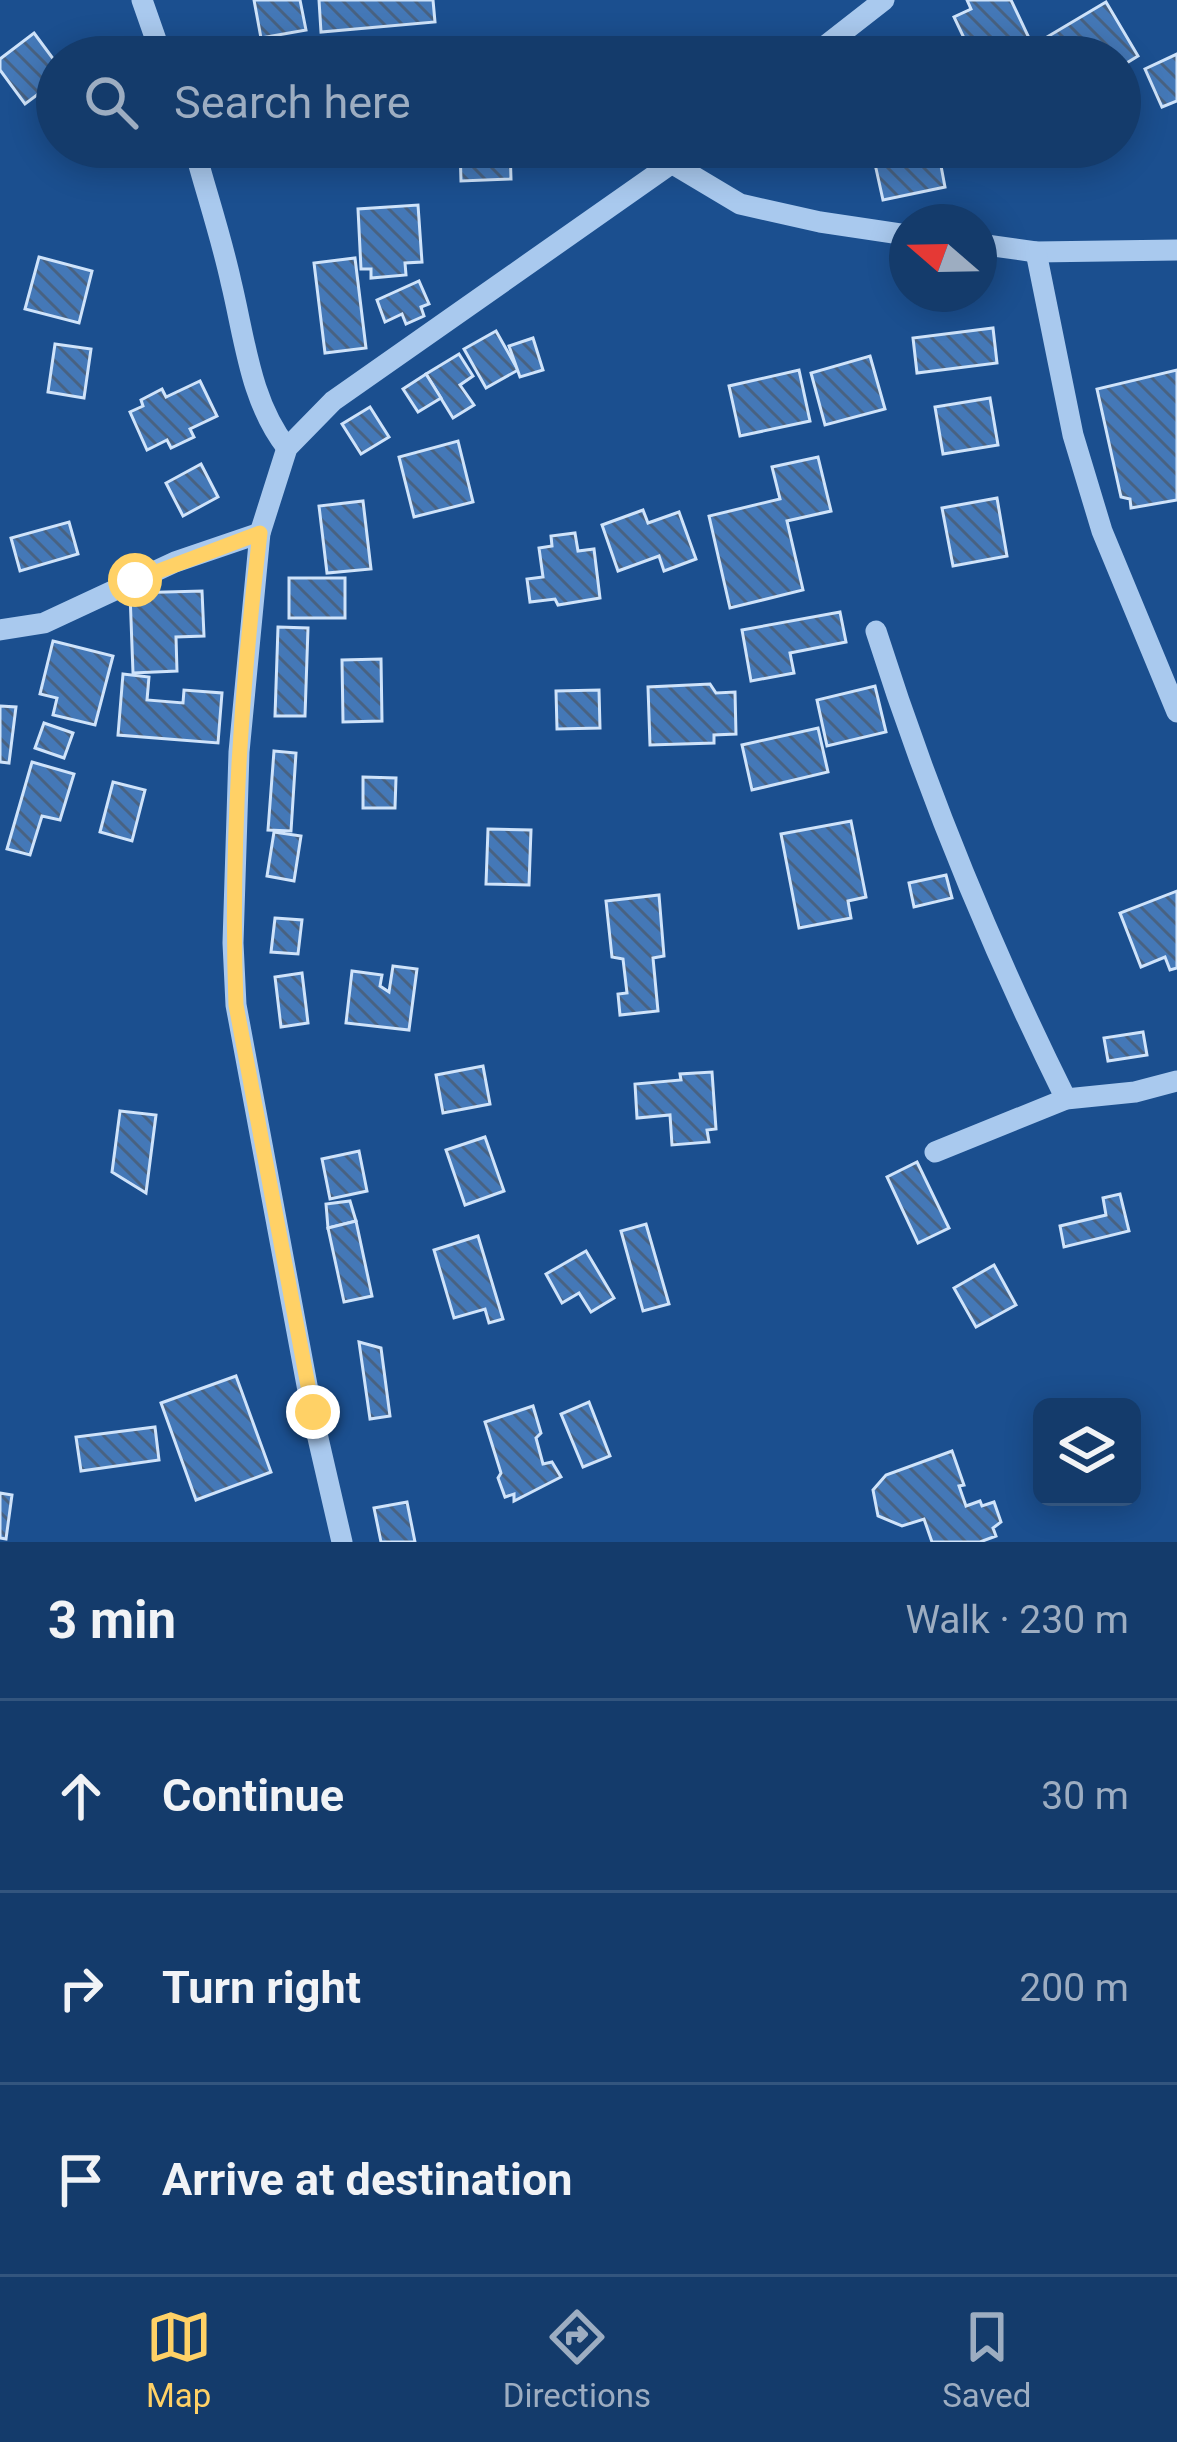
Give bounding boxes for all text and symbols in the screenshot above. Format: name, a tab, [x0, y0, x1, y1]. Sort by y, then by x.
search box	[36, 36, 1141, 168]
icon: search	[78, 69, 144, 135]
text: Search here	[174, 76, 411, 129]
north arrow	[889, 204, 997, 312]
route start	[108, 553, 162, 607]
route end	[286, 1385, 340, 1439]
map controls	[1033, 1398, 1141, 1506]
button: layers	[1033, 1398, 1141, 1506]
text: 3 min	[48, 1591, 176, 1650]
text: Walk · 230 m	[905, 1597, 1129, 1643]
icon: ahead	[48, 1763, 114, 1829]
text: Continue	[162, 1769, 344, 1822]
text: 30 m	[1041, 1773, 1129, 1819]
icon: right	[48, 1955, 114, 2021]
text: Turn right	[162, 1961, 361, 2014]
text: 200 m	[1019, 1965, 1129, 2011]
icon: arrive	[48, 2147, 114, 2213]
text: Arrive at destination	[162, 2153, 573, 2206]
tab: Map	[146, 2304, 212, 2415]
tab: Directions	[503, 2304, 651, 2415]
tab: Saved	[942, 2304, 1031, 2415]

